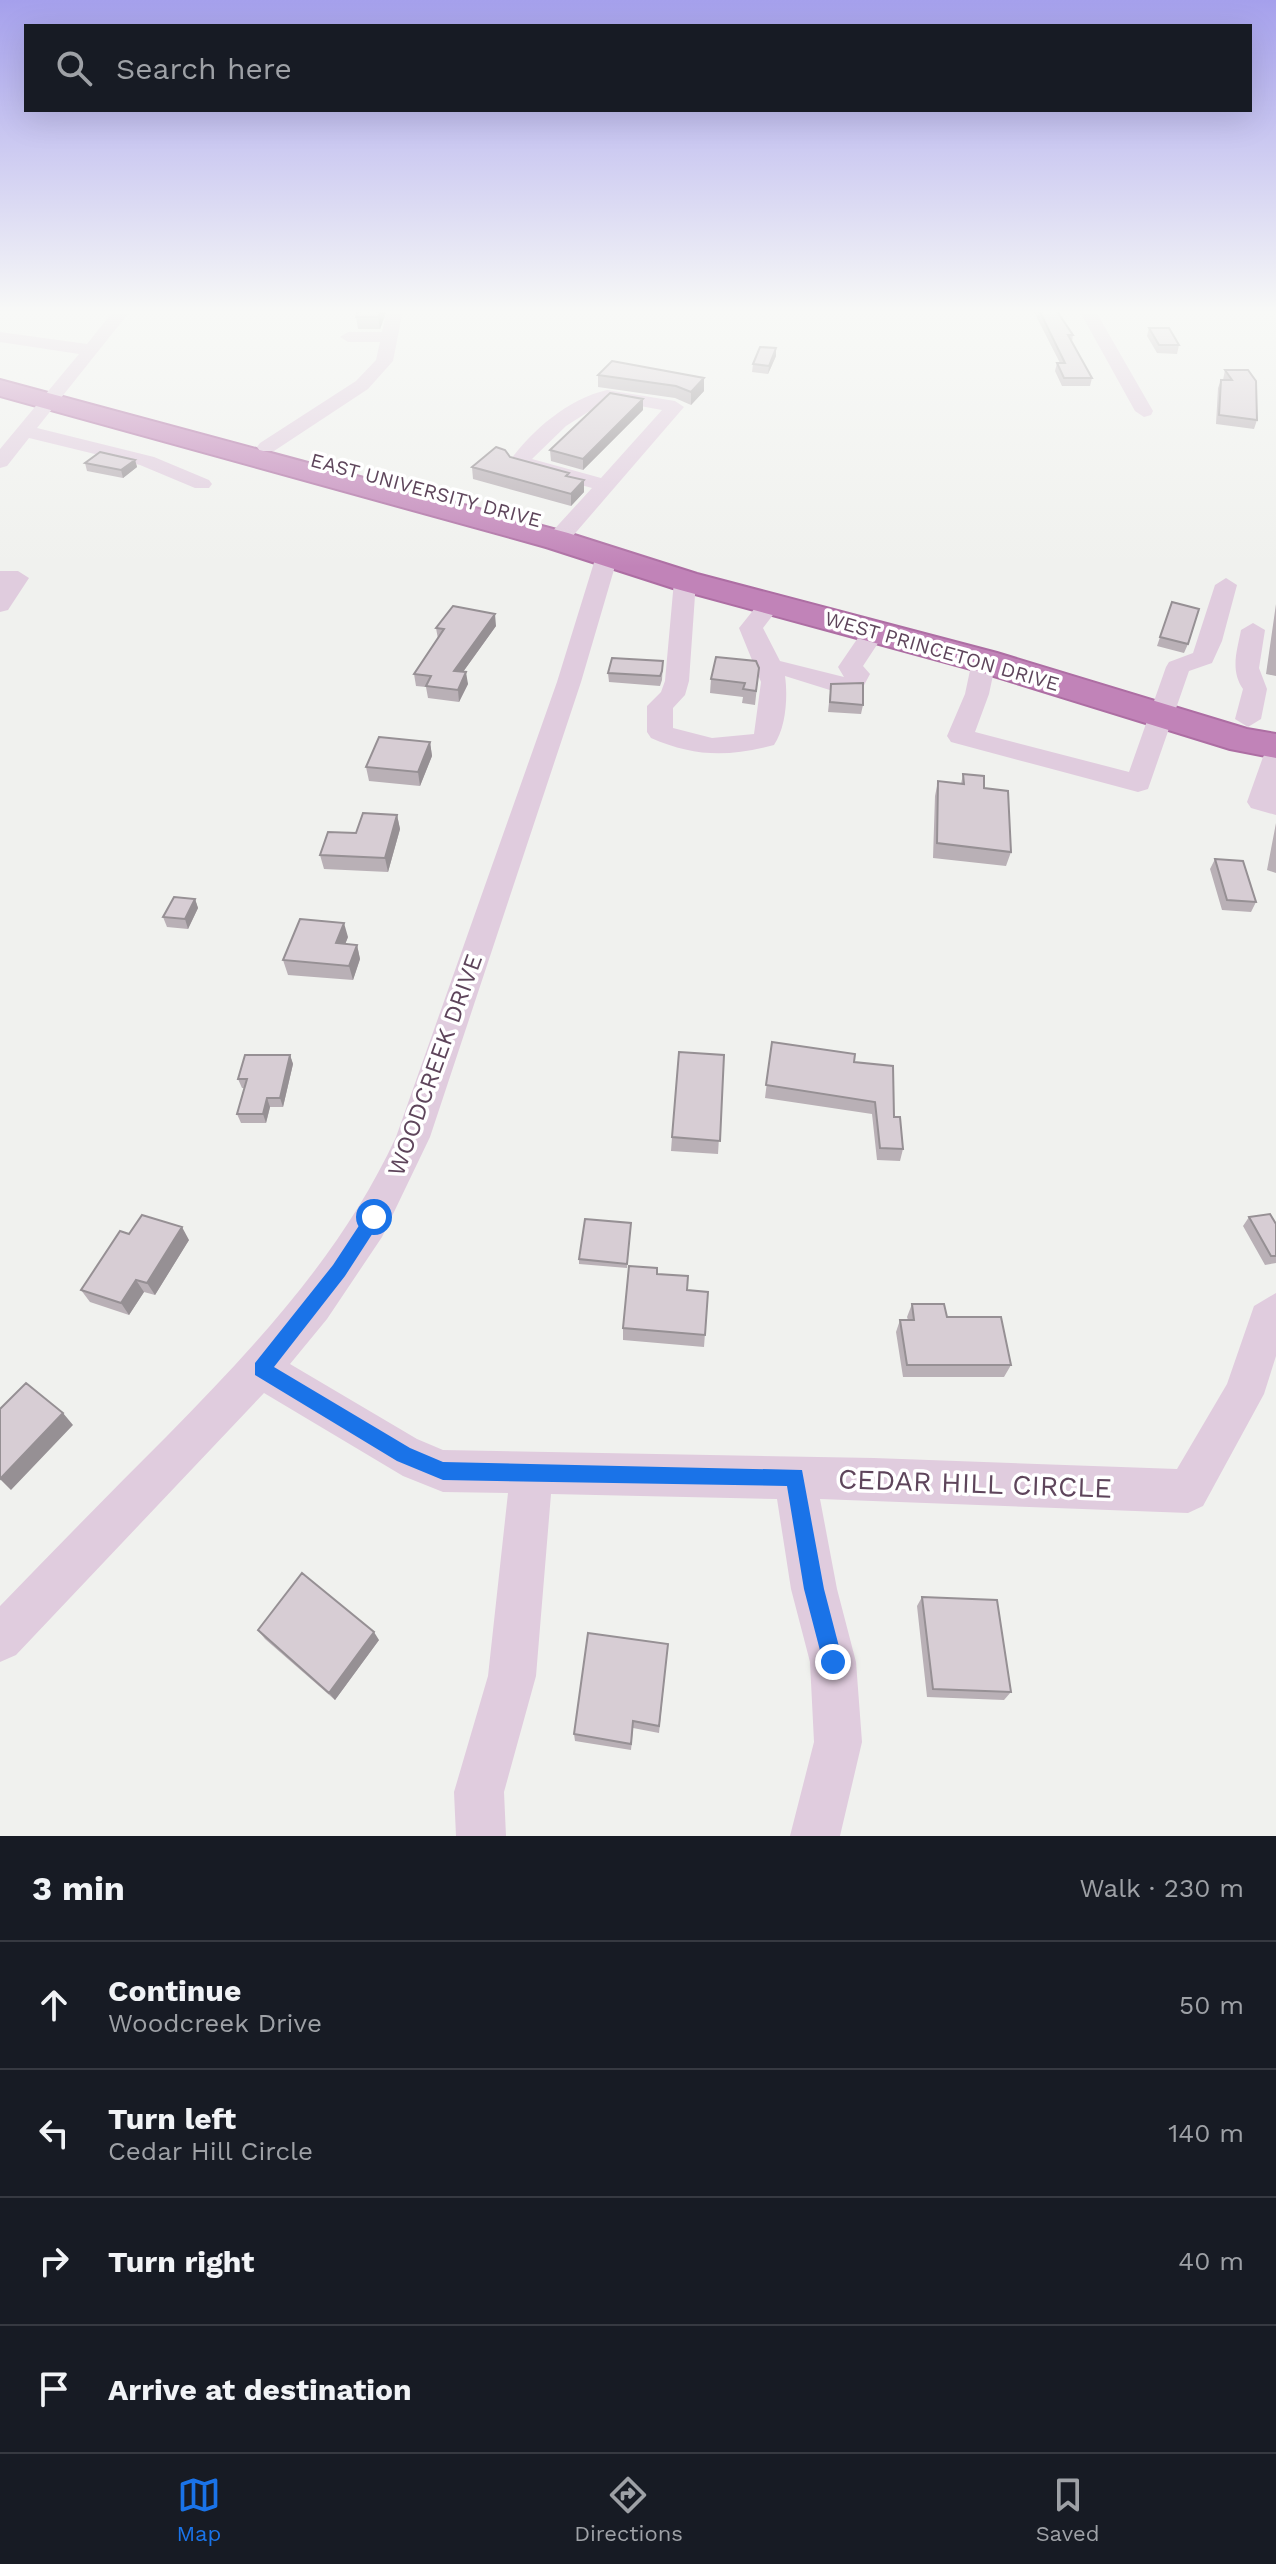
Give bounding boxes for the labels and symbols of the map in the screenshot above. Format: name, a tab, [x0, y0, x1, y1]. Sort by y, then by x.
street label: EAST UNIVERSITY DRIVE	[308, 448, 544, 532]
street label: WEST PRINCETON DRIVE	[822, 606, 1062, 696]
street label: WOODCREEK DRIVE	[382, 950, 488, 1180]
route start	[356, 1199, 392, 1235]
street label: CEDAR HILL CIRCLE	[837, 1462, 1113, 1505]
route end	[815, 1644, 851, 1680]

